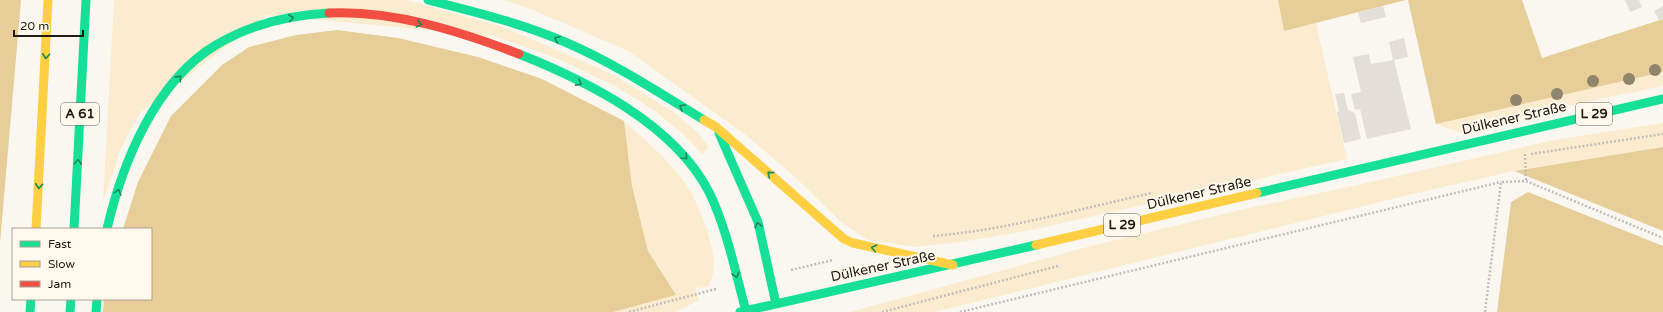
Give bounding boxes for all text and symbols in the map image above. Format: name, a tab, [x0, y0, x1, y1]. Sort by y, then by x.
scale bar	[14, 12, 83, 38]
one-way arrow	[288, 14, 294, 23]
text: 20 m	[20, 19, 49, 33]
one-way arrow	[416, 19, 423, 27]
one-way arrow	[554, 36, 561, 44]
one-way arrow	[41, 53, 50, 59]
one-way arrow	[175, 76, 182, 83]
one-way arrow	[575, 78, 582, 85]
street label: Dülkener Straße	[1460, 98, 1568, 138]
road number: A 61	[61, 103, 99, 125]
road number: L 29	[1576, 103, 1612, 125]
one-way arrow	[679, 104, 686, 111]
one-way arrow	[680, 152, 688, 160]
one-way arrow	[73, 159, 82, 165]
one-way arrow	[767, 172, 774, 179]
street label: Dülkener Straße	[1145, 173, 1253, 213]
one-way arrow	[34, 183, 43, 189]
one-way arrow	[113, 188, 122, 195]
road number: L 29	[1104, 214, 1140, 236]
one-way arrow	[755, 222, 763, 228]
legend	[12, 228, 152, 300]
text: Fast	[48, 237, 72, 251]
one-way arrow	[871, 244, 877, 252]
street label: Dülkener Straße	[829, 247, 937, 285]
text: Slow	[48, 257, 75, 271]
one-way arrow	[731, 272, 739, 278]
text: Jam	[48, 277, 71, 291]

